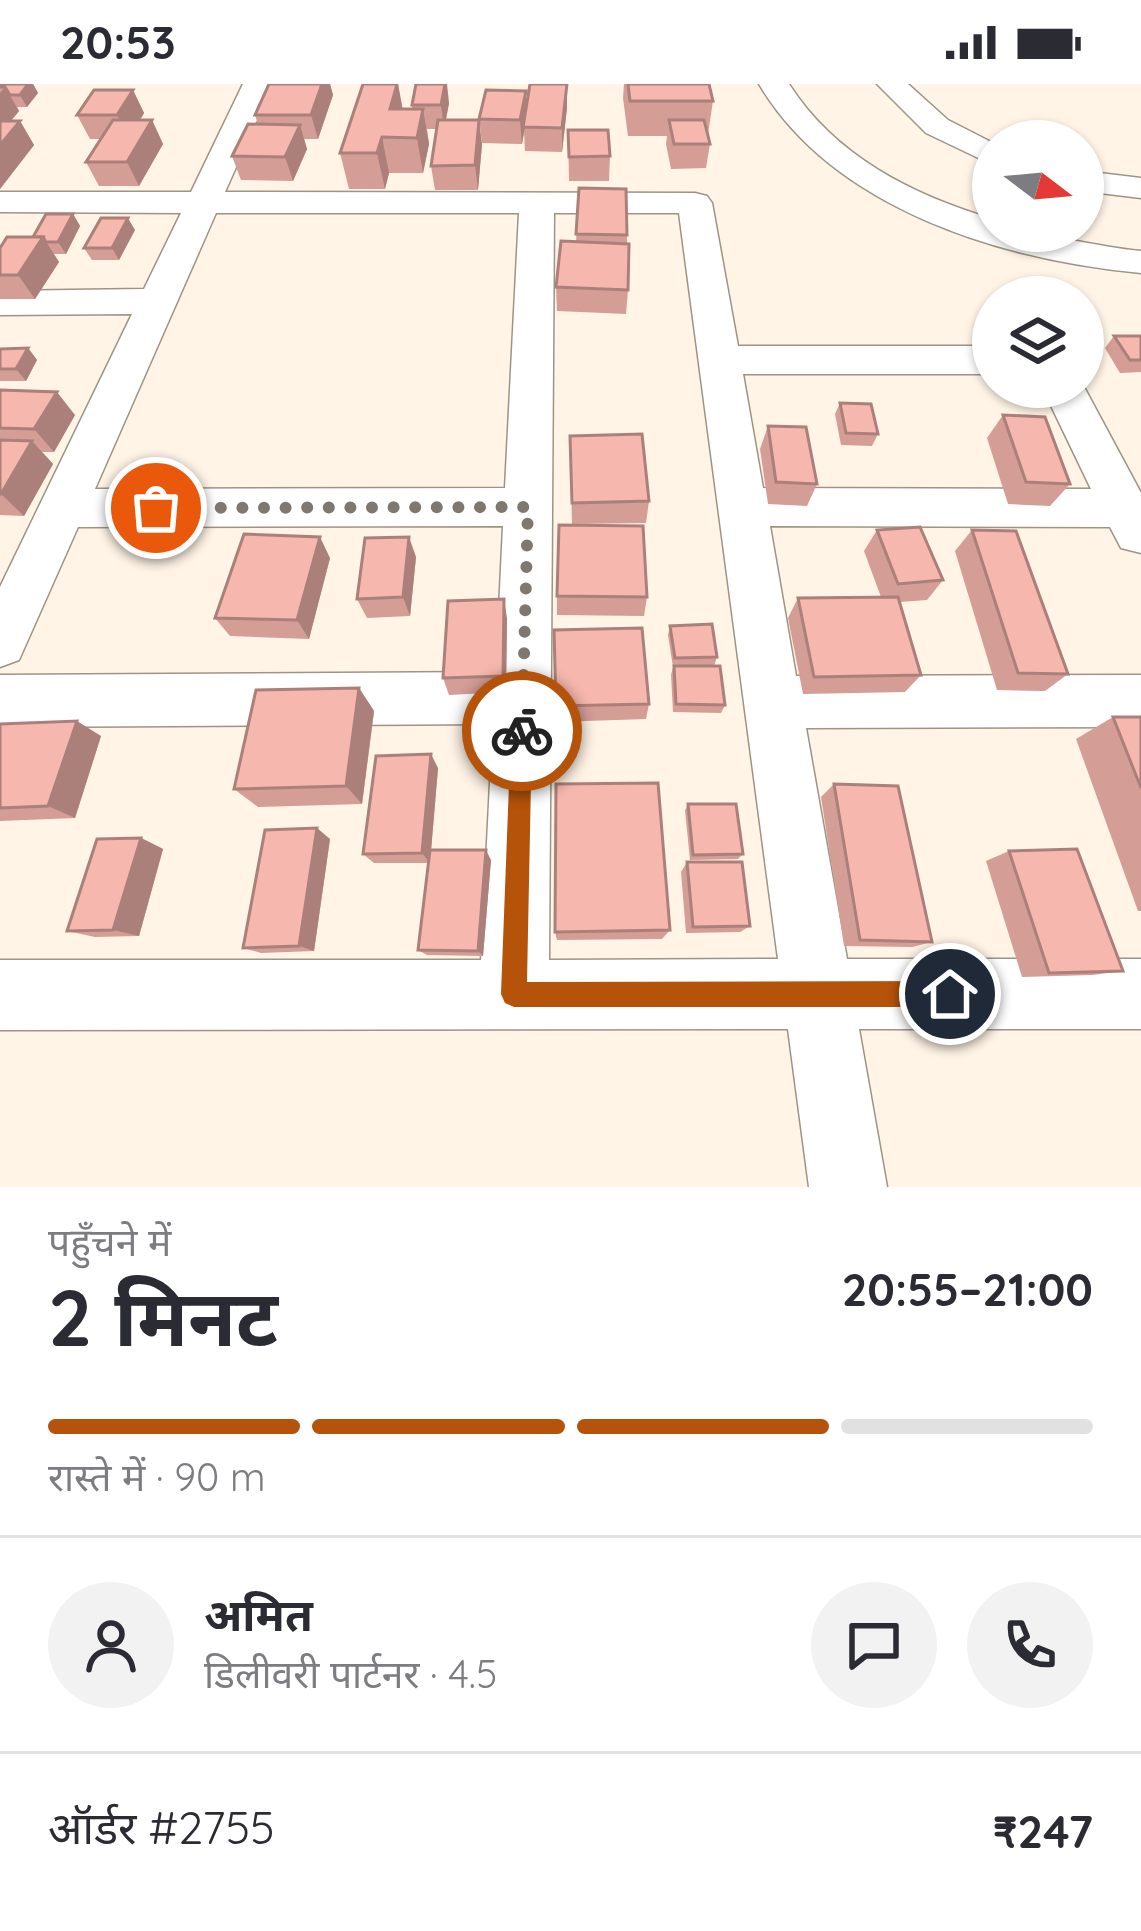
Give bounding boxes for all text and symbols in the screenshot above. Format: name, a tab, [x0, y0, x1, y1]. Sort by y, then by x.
text: 20:53	[60, 14, 176, 70]
north arrow	[972, 120, 1104, 252]
map controls	[972, 120, 1104, 408]
button: layers	[972, 276, 1104, 408]
pin	[105, 457, 207, 559]
icon: bag	[123, 475, 189, 541]
courier	[462, 671, 582, 791]
icon: bike	[489, 698, 555, 764]
pin	[899, 943, 1001, 1045]
icon: home	[917, 961, 983, 1027]
text: पहुँचने में	[48, 1217, 171, 1266]
text: 20:55–21:00	[842, 1261, 1093, 1317]
text: 2 मिनट	[48, 1268, 278, 1366]
text: रास्ते में · 90 m	[48, 1452, 266, 1501]
button: person	[48, 1582, 174, 1708]
button: chat	[811, 1582, 937, 1708]
button: phone	[967, 1582, 1093, 1708]
text: अमित	[204, 1586, 313, 1642]
text: डिलीवरी पार्टनर · 4.5	[204, 1649, 497, 1698]
text: ऑर्डर #2755	[48, 1799, 274, 1855]
text: ₹247	[993, 1803, 1093, 1859]

